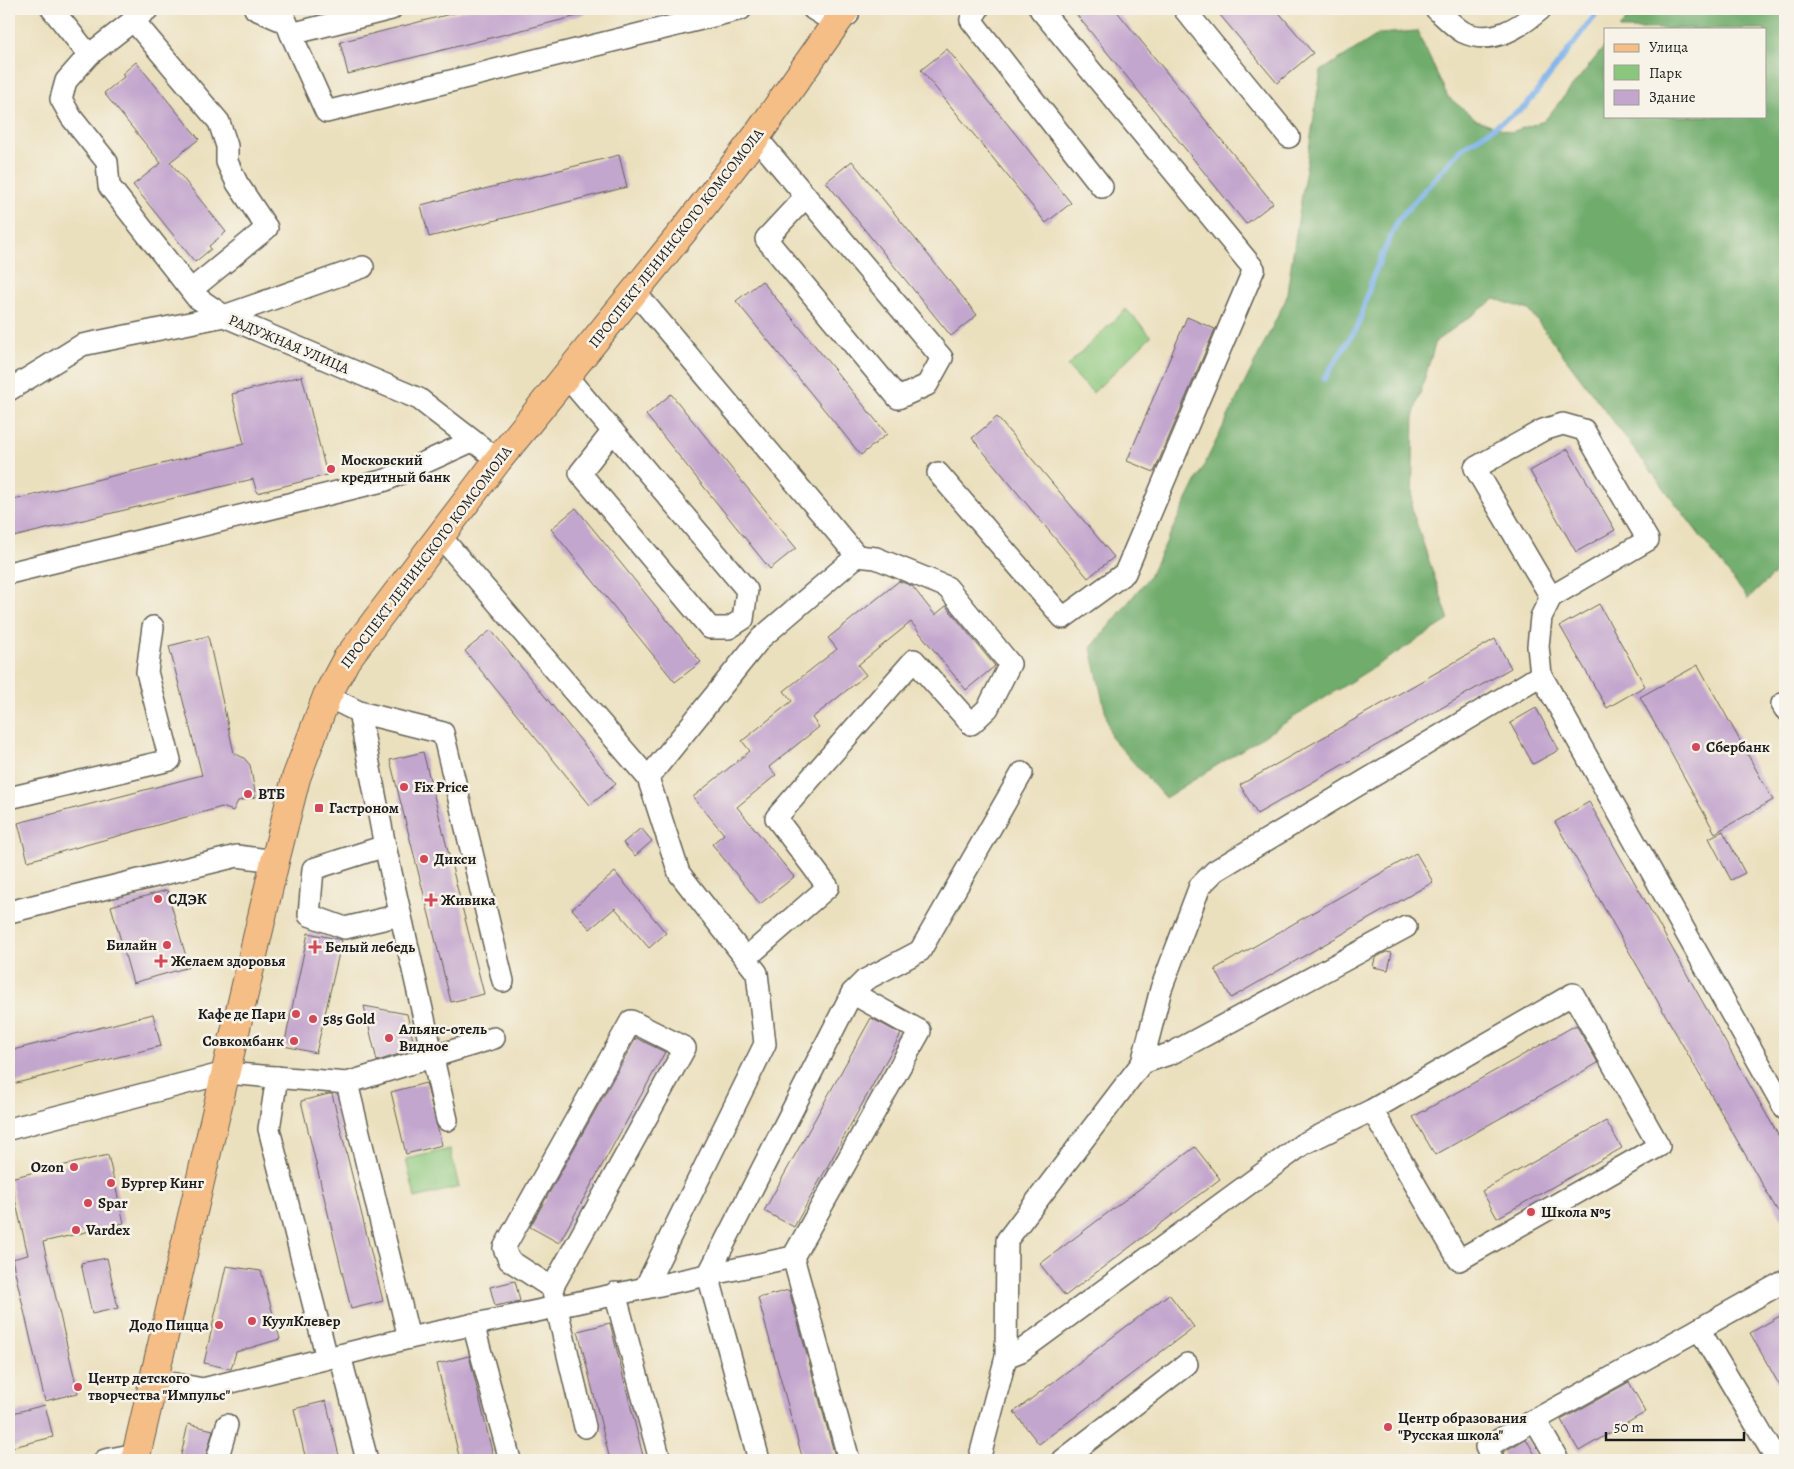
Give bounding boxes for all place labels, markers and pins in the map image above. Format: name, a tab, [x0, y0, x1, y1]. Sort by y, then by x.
place label: Московский кредитный банк	[341, 450, 450, 487]
marker: Московский кредитный банк	[325, 463, 337, 475]
place label: Сбербанк	[1706, 737, 1770, 757]
marker: Сбербанк	[1690, 741, 1702, 753]
place label: Fix Price	[414, 777, 469, 797]
marker: Fix Price	[398, 781, 410, 793]
place label: ВТБ	[258, 784, 285, 804]
marker: ВТБ	[242, 788, 254, 800]
place label: Гастроном	[329, 798, 399, 818]
marker: Гастроном	[313, 802, 325, 814]
place label: Дикси	[434, 849, 476, 869]
marker: Дикси	[418, 853, 430, 865]
place label: СДЭК	[168, 889, 207, 909]
place label: Живика	[441, 890, 496, 910]
marker: СДЭК	[152, 893, 164, 905]
marker: Живика	[425, 894, 437, 906]
place label: Билайн	[106, 935, 157, 955]
place label: Белый лебедь	[325, 937, 415, 957]
marker: Билайн	[161, 939, 173, 951]
marker: Белый лебедь	[309, 941, 321, 953]
place label: Желаем здоровья	[171, 951, 286, 971]
marker: Желаем здоровья	[155, 955, 167, 967]
place label: Кафе де Пари	[198, 1004, 286, 1024]
marker: Кафе де Пари	[290, 1008, 302, 1020]
place label: 585 Gold	[323, 1009, 376, 1029]
marker: 585 Gold	[307, 1013, 319, 1025]
place label: Альянс-отель Видное	[398, 1019, 487, 1056]
place label: Совкомбанк	[203, 1031, 284, 1051]
marker: Альянс-отель Видное	[383, 1032, 395, 1044]
marker: Совкомбанк	[288, 1035, 300, 1047]
place label: Ozon	[31, 1157, 65, 1177]
marker: Ozon	[68, 1161, 80, 1173]
place label: Бургер Кинг	[121, 1173, 204, 1193]
marker: Бургер Кинг	[105, 1177, 117, 1189]
place label: Spar	[98, 1193, 128, 1213]
marker: Spar	[82, 1197, 94, 1209]
place label: Школа №5	[1541, 1202, 1611, 1222]
marker: Школа №5	[1525, 1206, 1537, 1218]
place label: Vardex	[85, 1220, 130, 1240]
marker: Vardex	[70, 1224, 82, 1236]
place label: КуулКлевер	[262, 1311, 340, 1331]
place label: Додо Пицца	[129, 1315, 210, 1335]
marker: КуулКлевер	[246, 1315, 258, 1327]
marker: Додо Пицца	[213, 1319, 225, 1331]
place label: Центр детского творчества "Импульс"	[88, 1368, 230, 1405]
marker: Центр детского творчества "Импульс"	[72, 1381, 84, 1393]
place label: Центр образования "Русская школа"	[1398, 1408, 1527, 1445]
marker: Центр образования "Русская школа"	[1382, 1421, 1394, 1433]

